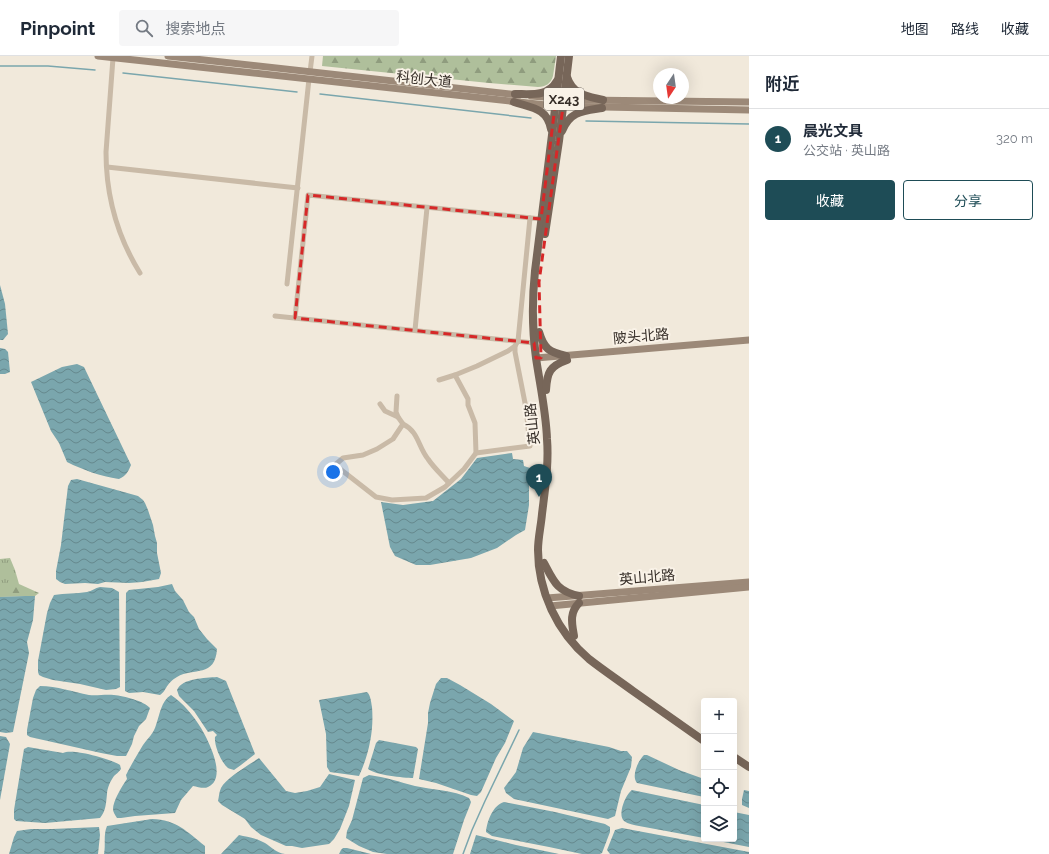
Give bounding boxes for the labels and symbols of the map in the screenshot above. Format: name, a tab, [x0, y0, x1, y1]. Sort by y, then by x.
street label: 科创大道	[395, 68, 453, 90]
north arrow	[653, 68, 689, 104]
road number: X243	[544, 88, 584, 110]
street label: 陂头北路	[612, 326, 670, 346]
street label: 英山路	[522, 402, 542, 446]
your location	[323, 462, 343, 482]
pin: 1	[526, 464, 552, 497]
street label: 英山北路	[618, 567, 676, 587]

